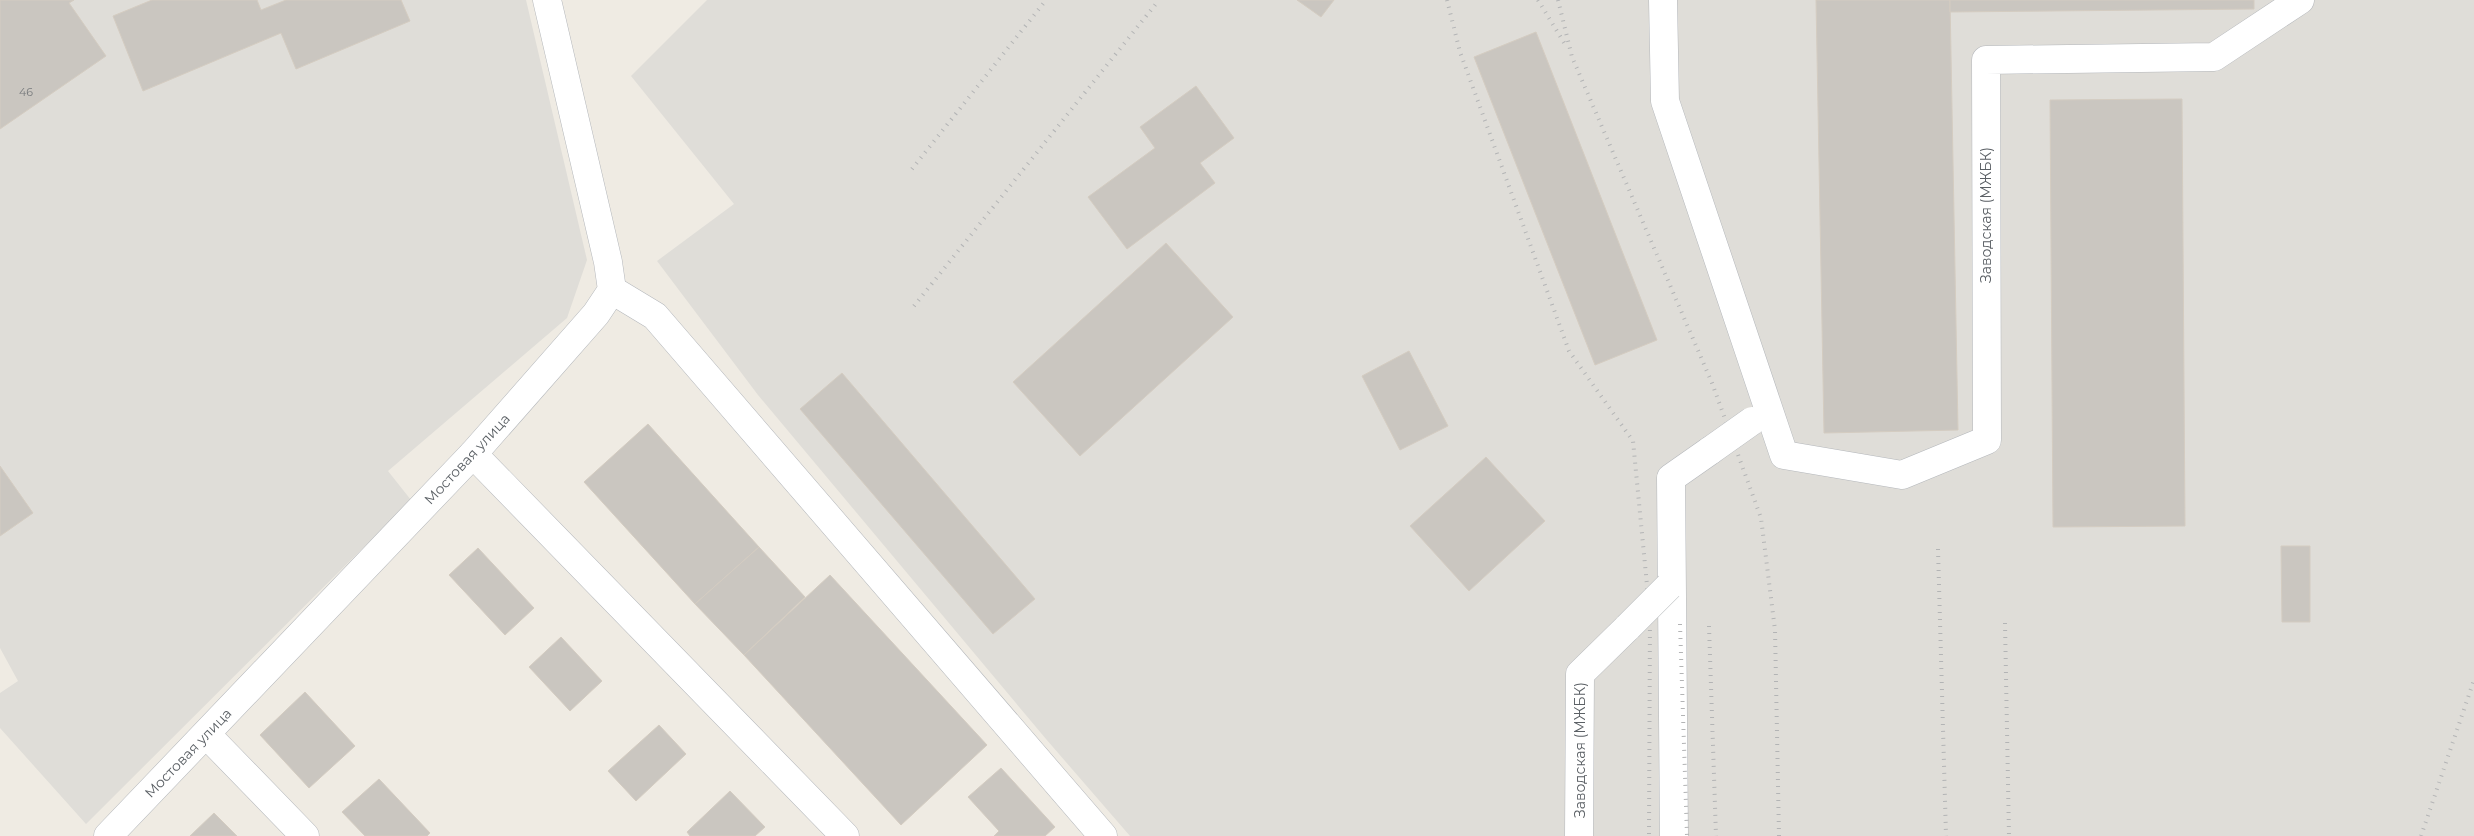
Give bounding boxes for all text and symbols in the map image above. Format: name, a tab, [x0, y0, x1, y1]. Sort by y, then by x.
house number: 46	[19, 85, 33, 99]
street label: Заводская (МЖБК)	[1977, 147, 1995, 283]
street label: Мостовая улица	[420, 410, 514, 508]
street label: Заводская (МЖБК)	[1571, 682, 1589, 818]
street label: Мостовая улица	[141, 704, 235, 802]

